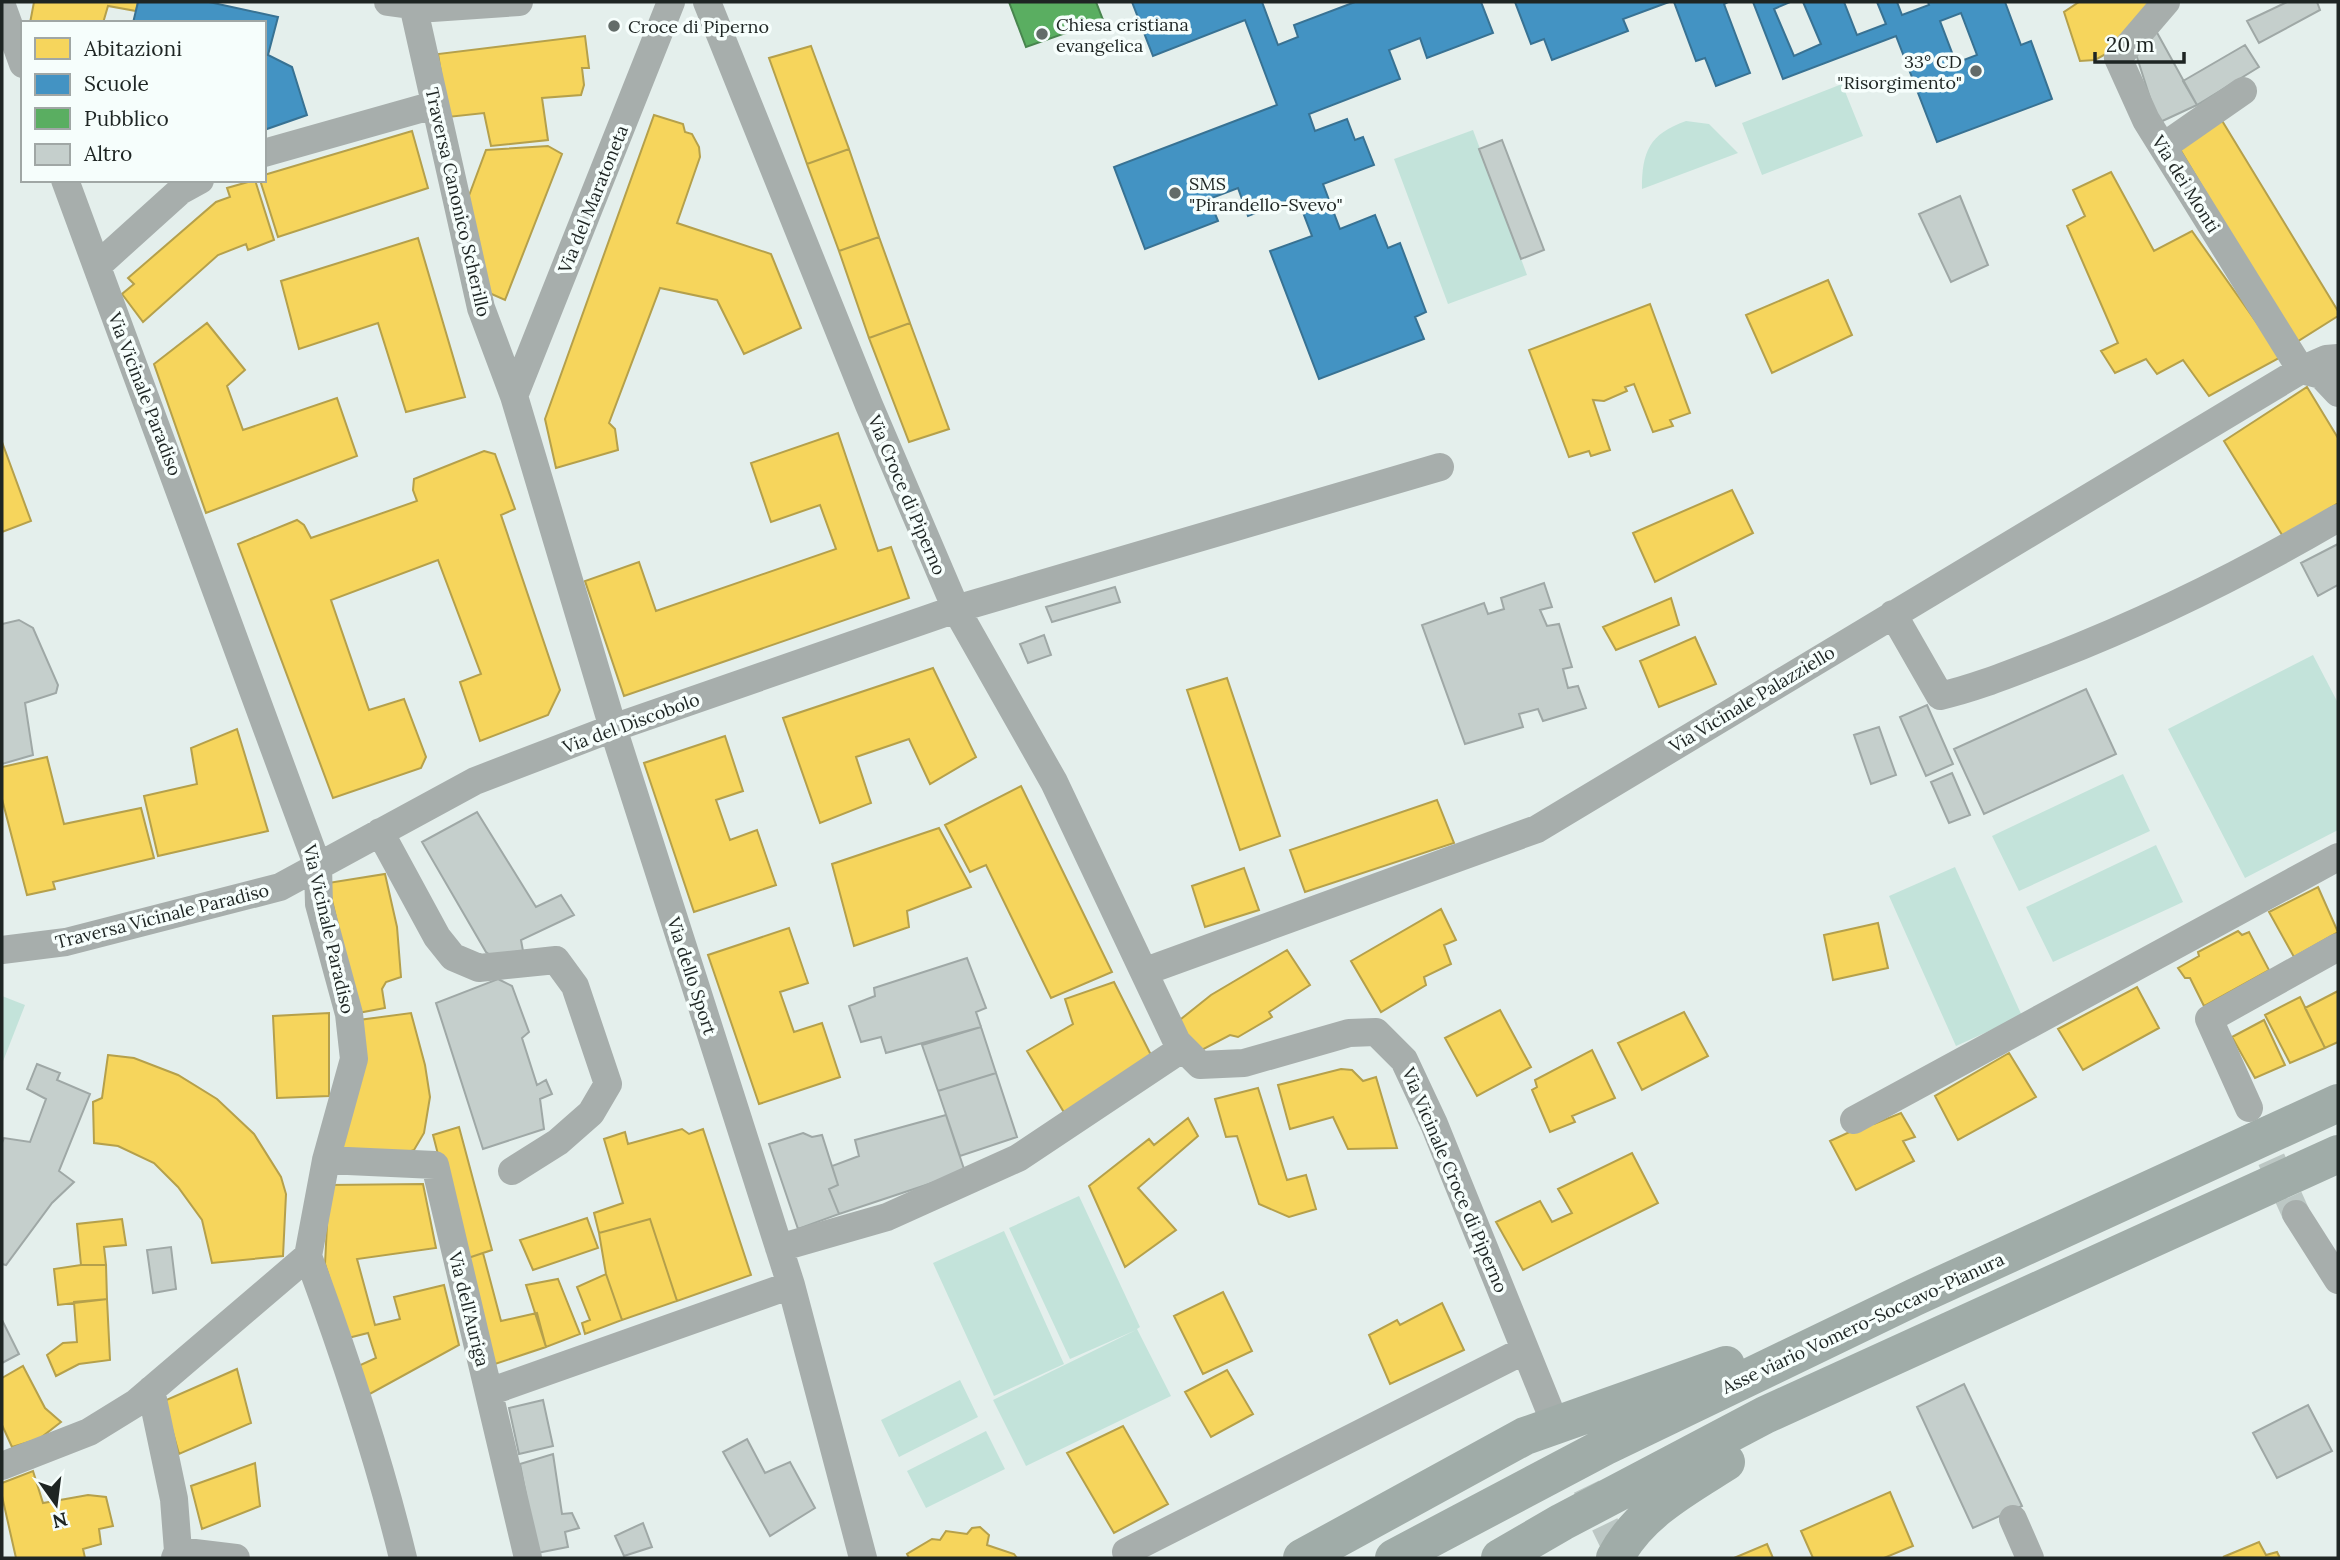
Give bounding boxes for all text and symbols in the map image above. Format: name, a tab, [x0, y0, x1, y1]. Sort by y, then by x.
place label: Chiesa cristiana evangelica	[1056, 13, 1189, 57]
place label: Croce di Piperno	[628, 15, 769, 38]
marker: Croce di Piperno	[606, 18, 622, 34]
legend	[21, 21, 266, 182]
scale bar	[2095, 21, 2184, 65]
marker: Chiesa cristiana evangelica	[1034, 26, 1050, 42]
text: 20 m	[2106, 31, 2155, 58]
text: Abitazioni	[83, 35, 182, 62]
place label: 33° CD "Risorgimento"	[1837, 50, 1962, 94]
marker: 33° CD "Risorgimento"	[1968, 63, 1984, 79]
text: Scuole	[84, 70, 149, 97]
street label: Traversa Canonico Scherillo	[420, 85, 496, 319]
text: Pubblico	[84, 105, 169, 132]
street label: Via del Maratoneta	[552, 122, 633, 277]
street label: Via dei Monti	[2146, 130, 2225, 237]
text: Altro	[83, 140, 132, 167]
place label: SMS "Pirandello-Svevo"	[1189, 172, 1343, 216]
marker: SMS "Pirandello-Svevo"	[1167, 185, 1183, 201]
street label: Via Vicinale Paradiso	[103, 308, 187, 479]
street label: Via Croce di Piperno	[862, 411, 951, 578]
street label: Via Vicinale Palazziello	[1664, 640, 1839, 758]
street label: Via del Discobolo	[558, 688, 703, 759]
street label: Via Vicinale Paradiso	[298, 841, 360, 1016]
street label: Traversa Vicinale Paradiso	[53, 878, 271, 954]
street label: Via dello Sport	[662, 913, 722, 1038]
street label: Via Vicinale Croce di Piperno	[1397, 1063, 1513, 1296]
street label: Asse viario Vomero-Soccavo-Pianura	[1717, 1247, 2008, 1399]
street label: Via dell'Auriga	[443, 1248, 494, 1369]
north arrow	[21, 1469, 91, 1539]
text: N	[50, 1507, 70, 1534]

